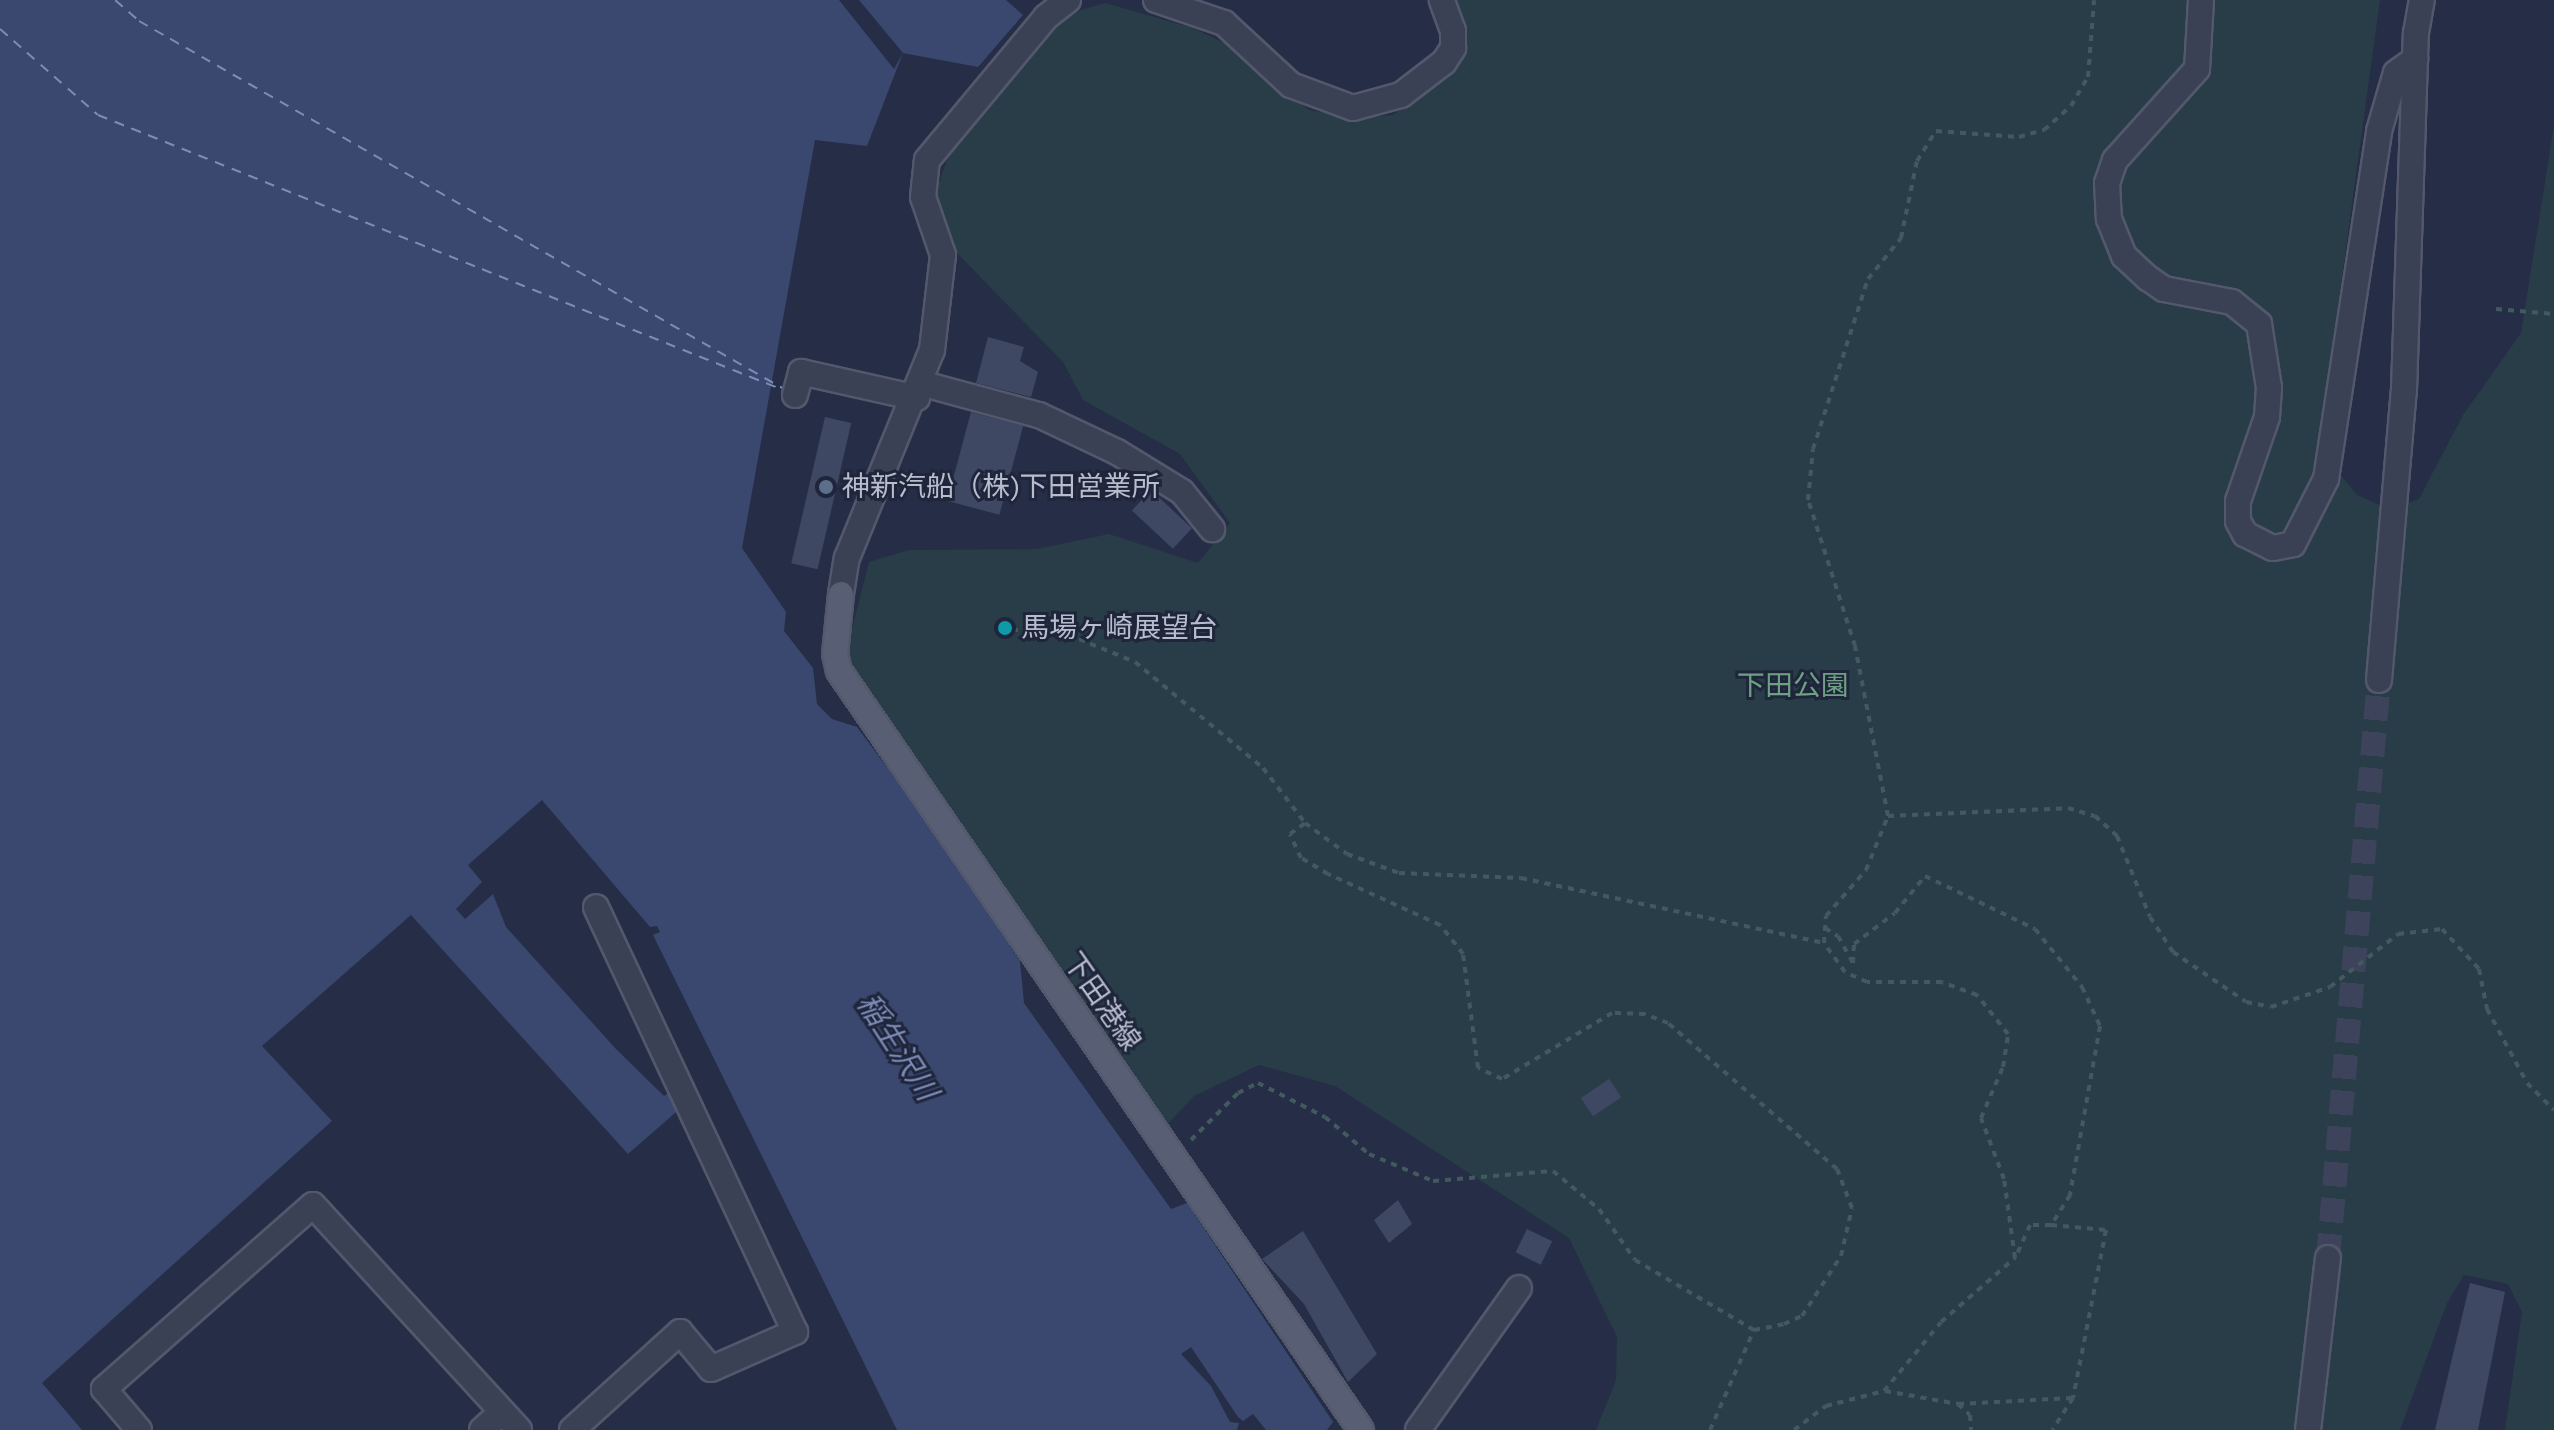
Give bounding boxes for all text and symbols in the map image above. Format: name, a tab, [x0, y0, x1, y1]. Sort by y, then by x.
place label: 神新汽船（株)下田営業所	[842, 470, 1160, 504]
marker: 神新汽船（株)下田営業所	[817, 478, 835, 496]
place label: 馬場ヶ崎展望台	[1021, 611, 1217, 645]
marker: 馬場ヶ崎展望台	[996, 619, 1014, 637]
park label: 下田公園	[1737, 669, 1849, 703]
street label: 下田港線	[1056, 946, 1148, 1058]
water label: 稲生沢川	[849, 987, 945, 1107]

